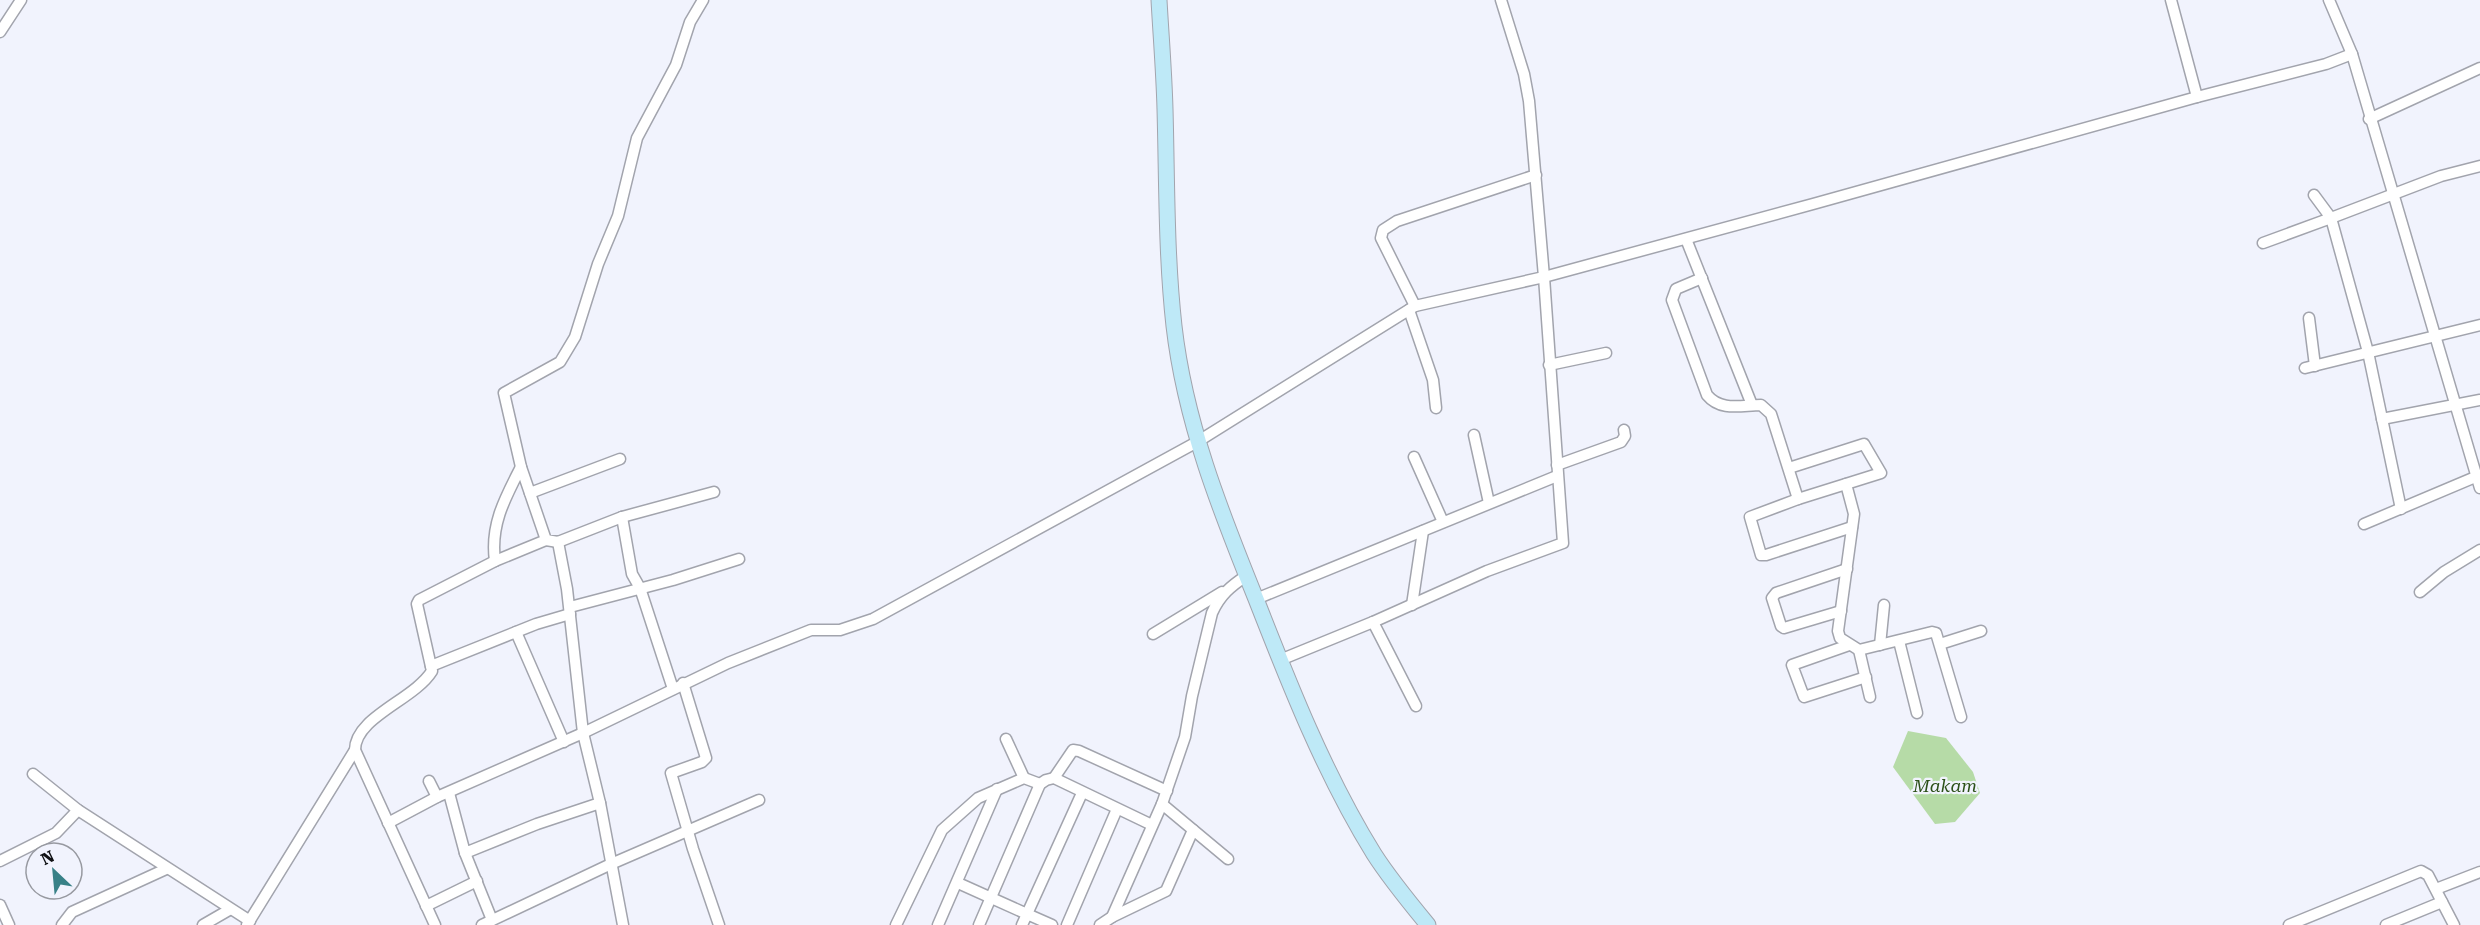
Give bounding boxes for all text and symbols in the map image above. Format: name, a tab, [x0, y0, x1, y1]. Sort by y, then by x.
park label: Makam	[1912, 775, 1977, 796]
north arrow	[24, 841, 84, 901]
text: N	[38, 847, 57, 869]

